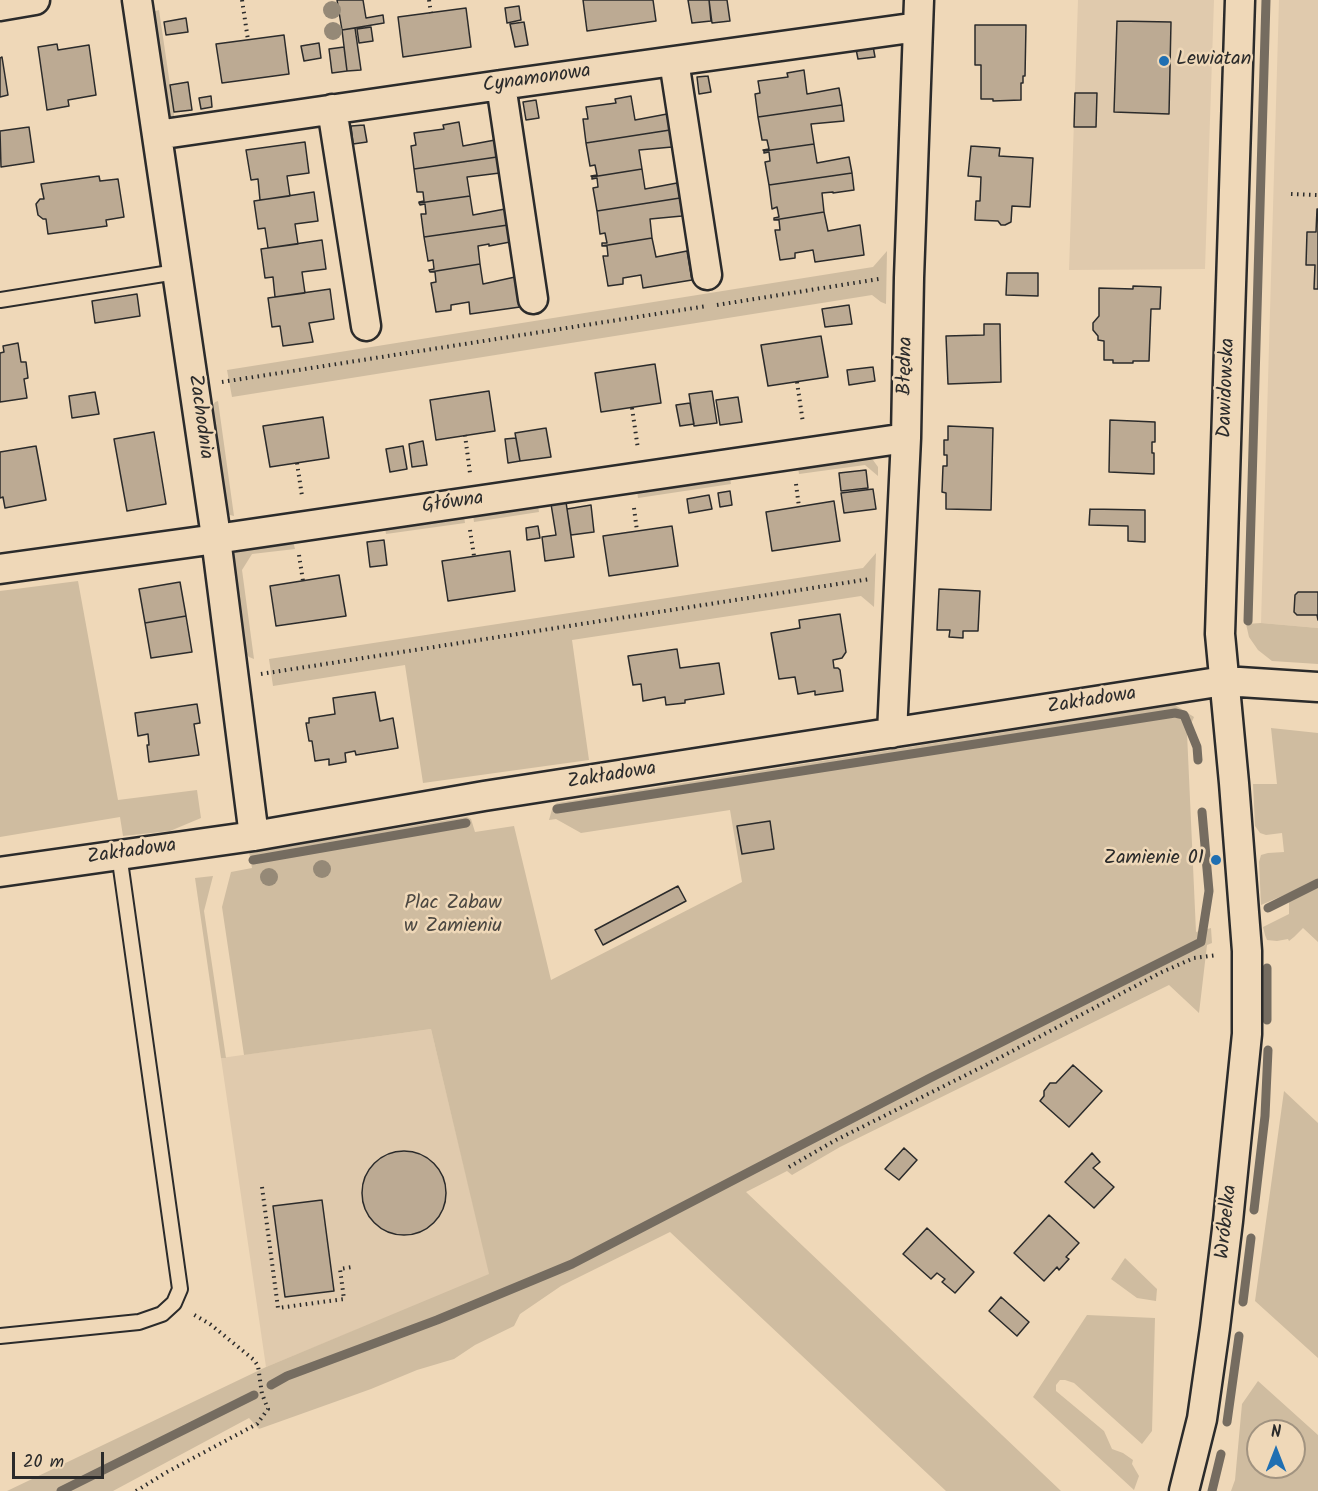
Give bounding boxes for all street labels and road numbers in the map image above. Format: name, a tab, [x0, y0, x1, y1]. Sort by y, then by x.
street label: Cynamonowa	[481, 61, 593, 99]
street label: Błędna	[894, 336, 920, 396]
street label: Dawidowska	[1214, 337, 1242, 439]
street label: Zachodnia	[181, 373, 217, 461]
street label: Główna	[421, 488, 485, 520]
street label: Zakładowa	[1046, 683, 1138, 721]
street label: Zakładowa	[566, 758, 658, 796]
street label: Zakładowa	[86, 835, 178, 871]
street label: Wróbelka	[1212, 1184, 1244, 1260]

